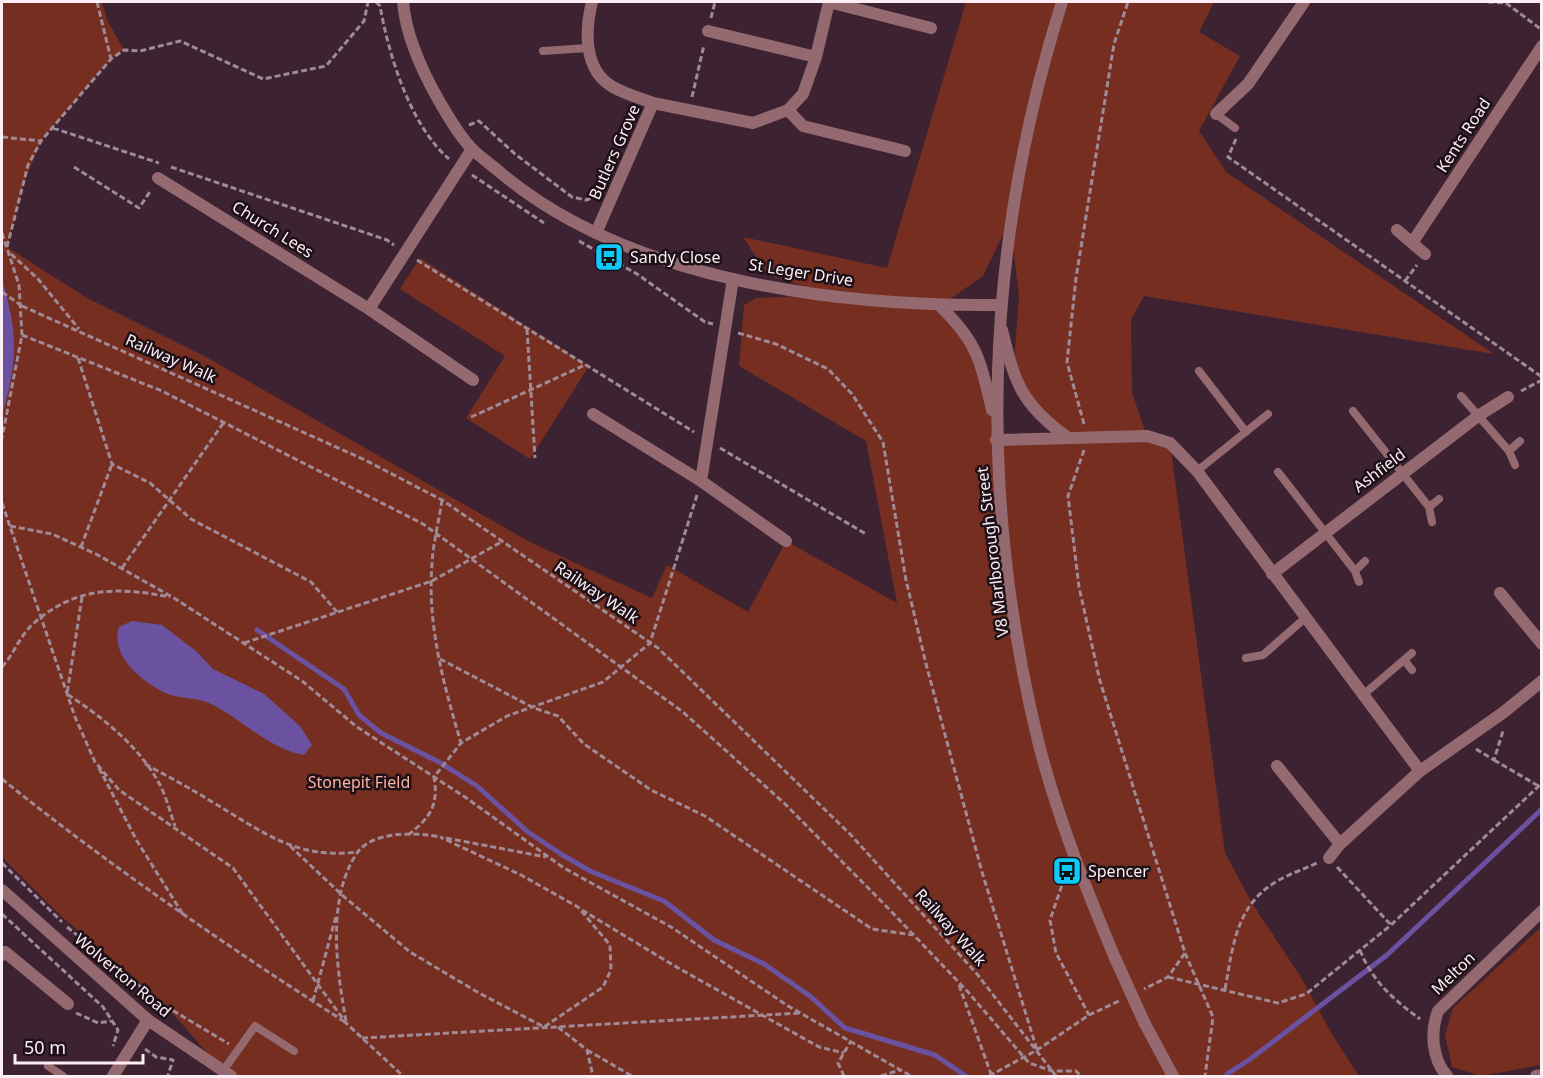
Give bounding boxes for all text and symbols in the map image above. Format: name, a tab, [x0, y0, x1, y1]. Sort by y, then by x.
street label: Kents Road	[1431, 93, 1495, 177]
street label: Butlers Grove	[583, 101, 645, 203]
street label: Church Lees	[228, 195, 318, 263]
bus stop icon: Sandy Close	[593, 241, 625, 273]
place label: Sandy Close	[630, 246, 720, 268]
street label: St Leger Drive	[747, 253, 855, 291]
street label: Railway Walk	[122, 328, 220, 388]
street label: Ashfield	[1348, 443, 1410, 497]
street label: V8 Marlborough Street	[971, 466, 1013, 638]
street label: Railway Walk	[551, 556, 644, 629]
park label: Stonepit Field	[308, 771, 410, 793]
bus stop icon: Spencer	[1051, 855, 1083, 887]
place label: Spencer	[1088, 860, 1149, 882]
street label: Railway Walk	[910, 883, 992, 971]
street label: Wolverton Road	[70, 928, 176, 1022]
street label: Melton	[1426, 947, 1480, 999]
scale bar	[15, 1027, 142, 1065]
text: 50 m	[24, 1035, 66, 1059]

